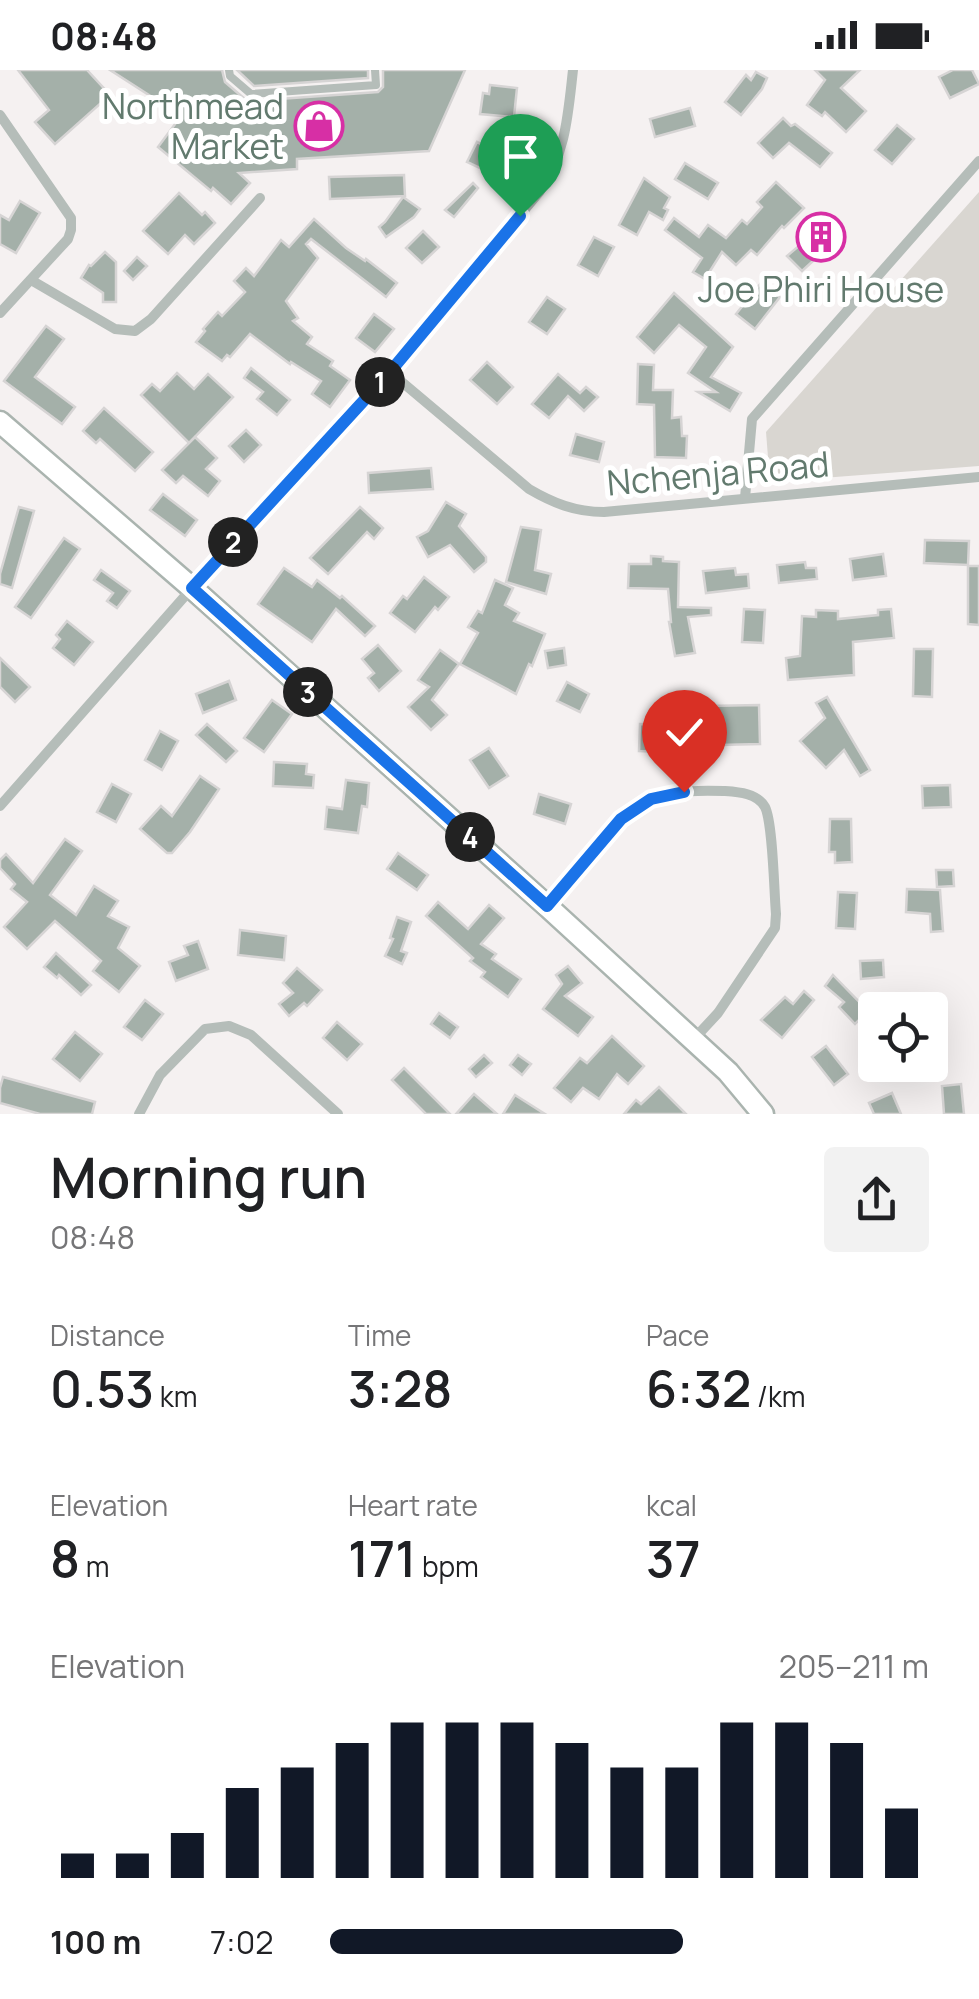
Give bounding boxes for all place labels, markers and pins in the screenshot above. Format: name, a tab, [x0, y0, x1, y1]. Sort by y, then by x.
place label: Northmead Market	[102, 82, 284, 170]
shop icon: Northmead Market	[293, 100, 345, 152]
pin	[478, 114, 563, 217]
building icon: Joe Phiri House	[795, 211, 847, 263]
place label: Joe Phiri House	[698, 265, 944, 313]
pin: 1	[355, 357, 405, 407]
pin: 2	[208, 517, 258, 567]
pin: 3	[283, 667, 333, 717]
pin	[642, 690, 727, 793]
pin: 4	[445, 812, 495, 862]

